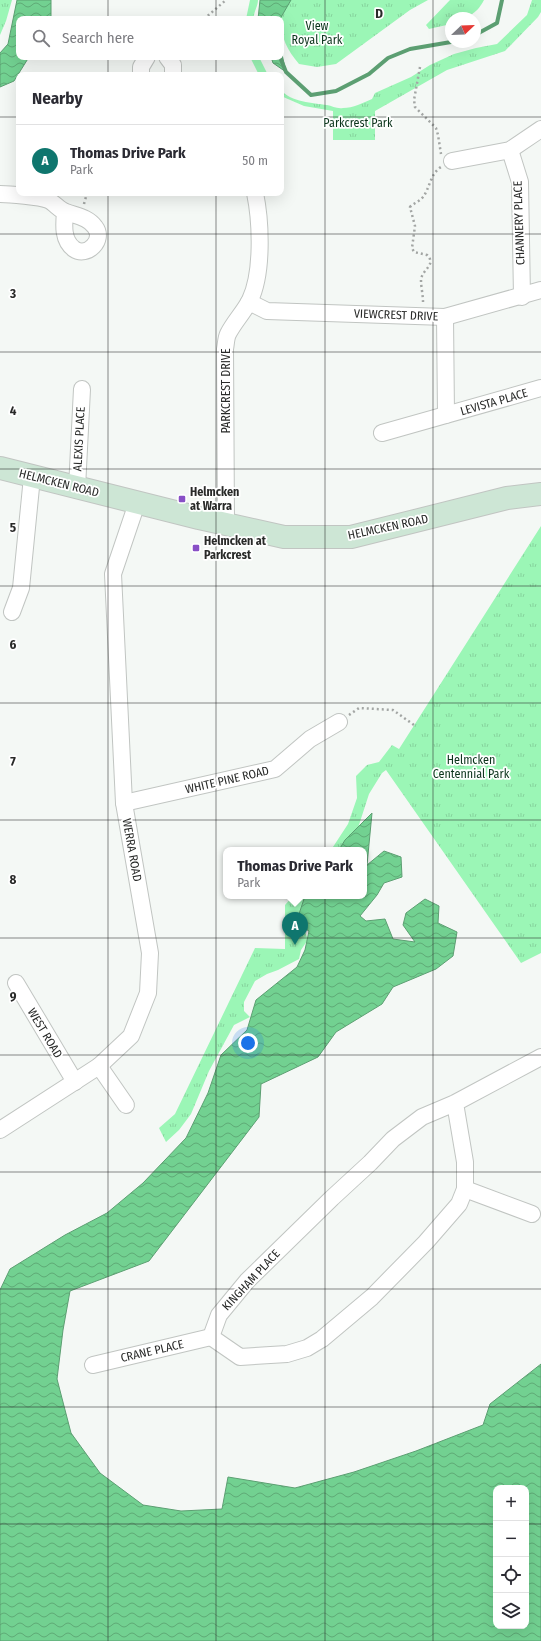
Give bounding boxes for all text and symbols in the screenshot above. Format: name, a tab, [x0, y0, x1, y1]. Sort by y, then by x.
text: D	[375, 6, 383, 21]
north arrow	[445, 12, 481, 48]
search box	[16, 16, 284, 60]
park label: View Royal Park	[292, 19, 343, 47]
icon: search	[30, 27, 52, 49]
text: Search here	[62, 29, 134, 47]
text: Nearby	[32, 88, 83, 109]
park label: Parkcrest Park	[323, 116, 393, 130]
text: Thomas Drive Park	[70, 144, 186, 162]
text: A	[41, 153, 49, 168]
text: 50 m	[242, 153, 268, 168]
text: Park	[70, 162, 93, 177]
street label: CHANNERY PLACE	[511, 180, 527, 265]
text: 3	[9, 286, 16, 301]
street label: VIEWCREST DRIVE	[354, 307, 439, 323]
street label: PARKCREST DRIVE	[219, 348, 233, 434]
street label: LEVISTA PLACE	[459, 386, 530, 418]
text: 4	[10, 403, 17, 418]
street label: ALEXIS PLACE	[70, 406, 88, 472]
street label: HELMCKEN ROAD	[18, 466, 100, 500]
place label: Helmcken at Warra	[190, 485, 239, 513]
marker: Helmcken at Warra	[177, 494, 187, 504]
street label: HELMCKEN ROAD	[347, 512, 429, 542]
text: 5	[10, 520, 16, 535]
place label: Helmcken at Parkcrest	[204, 534, 267, 562]
marker: Helmcken at Parkcrest	[191, 543, 201, 553]
text: 6	[10, 637, 17, 652]
park label: Helmcken Centennial Park	[433, 753, 510, 781]
text: 7	[10, 754, 16, 769]
street label: WHITE PINE ROAD	[184, 764, 270, 796]
street label: WERRA ROAD	[120, 817, 144, 883]
popup	[223, 847, 367, 899]
text: Thomas Drive Park	[237, 857, 353, 875]
text: 8	[10, 872, 17, 887]
text: Park	[237, 875, 260, 890]
pin: A	[282, 912, 308, 945]
text: 9	[10, 989, 17, 1004]
street label: WEST ROAD	[25, 1006, 65, 1060]
your location	[238, 1033, 258, 1053]
street label: KINGHAM PLACE	[219, 1246, 283, 1313]
street label: CRANE PLACE	[119, 1337, 185, 1365]
map controls	[493, 1485, 529, 1629]
button: +	[493, 1485, 529, 1521]
button: −	[493, 1521, 529, 1557]
button: locate	[493, 1557, 529, 1593]
button: layers	[493, 1593, 529, 1629]

